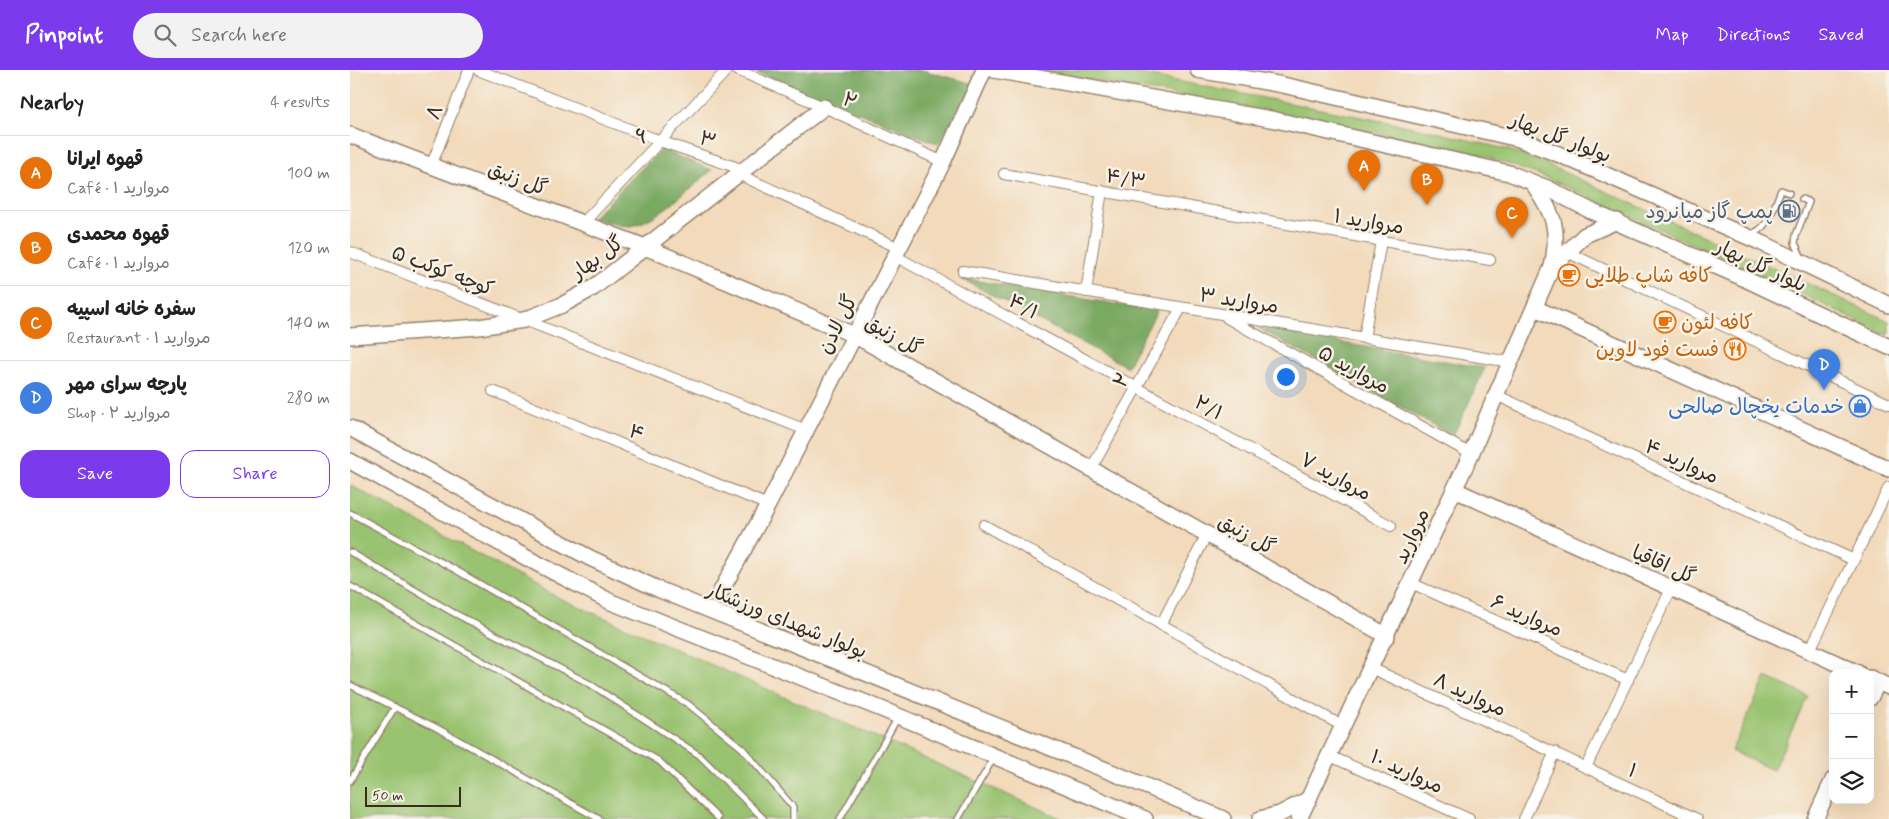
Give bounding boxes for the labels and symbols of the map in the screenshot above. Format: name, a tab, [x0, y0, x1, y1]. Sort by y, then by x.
street label: ۲	[838, 86, 861, 116]
street label: ۸	[420, 101, 451, 124]
street label: بولوار گل بهار	[1504, 106, 1615, 170]
street label: ۶	[629, 122, 657, 150]
street label: ۳	[695, 125, 720, 156]
pin: A	[1348, 150, 1380, 191]
street label: گل زنبق	[484, 156, 551, 203]
street label: ۴/۳	[1104, 163, 1148, 196]
pin: B	[1411, 164, 1443, 205]
pin: C	[1496, 197, 1528, 238]
place label: پمپ گاز میانرود	[1646, 199, 1773, 226]
fuel station icon: پمپ گاز میانرود	[1777, 199, 1801, 223]
street label: مروارید ۱	[1332, 203, 1406, 242]
street label: گل بهار	[565, 230, 630, 288]
street label: بلوار گل بهار	[1708, 233, 1810, 299]
street label: کوچه کوکب ۵	[387, 239, 498, 303]
cafe icon: کافه شاپ طلایی	[1557, 263, 1581, 287]
place label: کافه شاپ طلایی	[1585, 263, 1712, 290]
street label: مروارید ۳	[1197, 282, 1280, 321]
street label: ۴/۱	[1003, 288, 1043, 327]
street label: گل لادن	[812, 290, 865, 359]
street label: گل زنبق	[860, 310, 927, 363]
cafe icon: کافه لئون	[1653, 310, 1677, 334]
place label: کافه لئون	[1681, 310, 1753, 337]
place label: فست فود لاوین	[1596, 337, 1719, 364]
restaurant icon: فست فود لاوین	[1723, 337, 1747, 361]
street label: مروارید ۵	[1313, 340, 1394, 401]
pin: D	[1808, 349, 1840, 390]
your location	[1273, 364, 1299, 390]
street label: ۲	[1107, 368, 1137, 393]
street label: ۲/۱	[1189, 389, 1228, 427]
place label: خدمات یخچال صالحی	[1668, 394, 1844, 421]
shop icon: خدمات یخچال صالحی	[1848, 394, 1872, 418]
street label: ۴	[624, 418, 649, 449]
street label: مروارید ۴	[1640, 434, 1723, 491]
street label: مروارید ۷	[1295, 447, 1376, 508]
street label: مروارید	[1388, 505, 1437, 569]
street label: گل زنبق	[1213, 509, 1280, 562]
street label: گل اقاقیا	[1627, 539, 1699, 591]
street label: بولوار شهدای ورزشکار	[701, 576, 871, 666]
street label: مروارید ۶	[1486, 589, 1566, 644]
street label: مروارید ۸	[1429, 667, 1510, 724]
street label: مروارید ۱۰	[1366, 744, 1447, 801]
street label: ۱	[1623, 758, 1641, 785]
scale bar	[365, 784, 461, 807]

